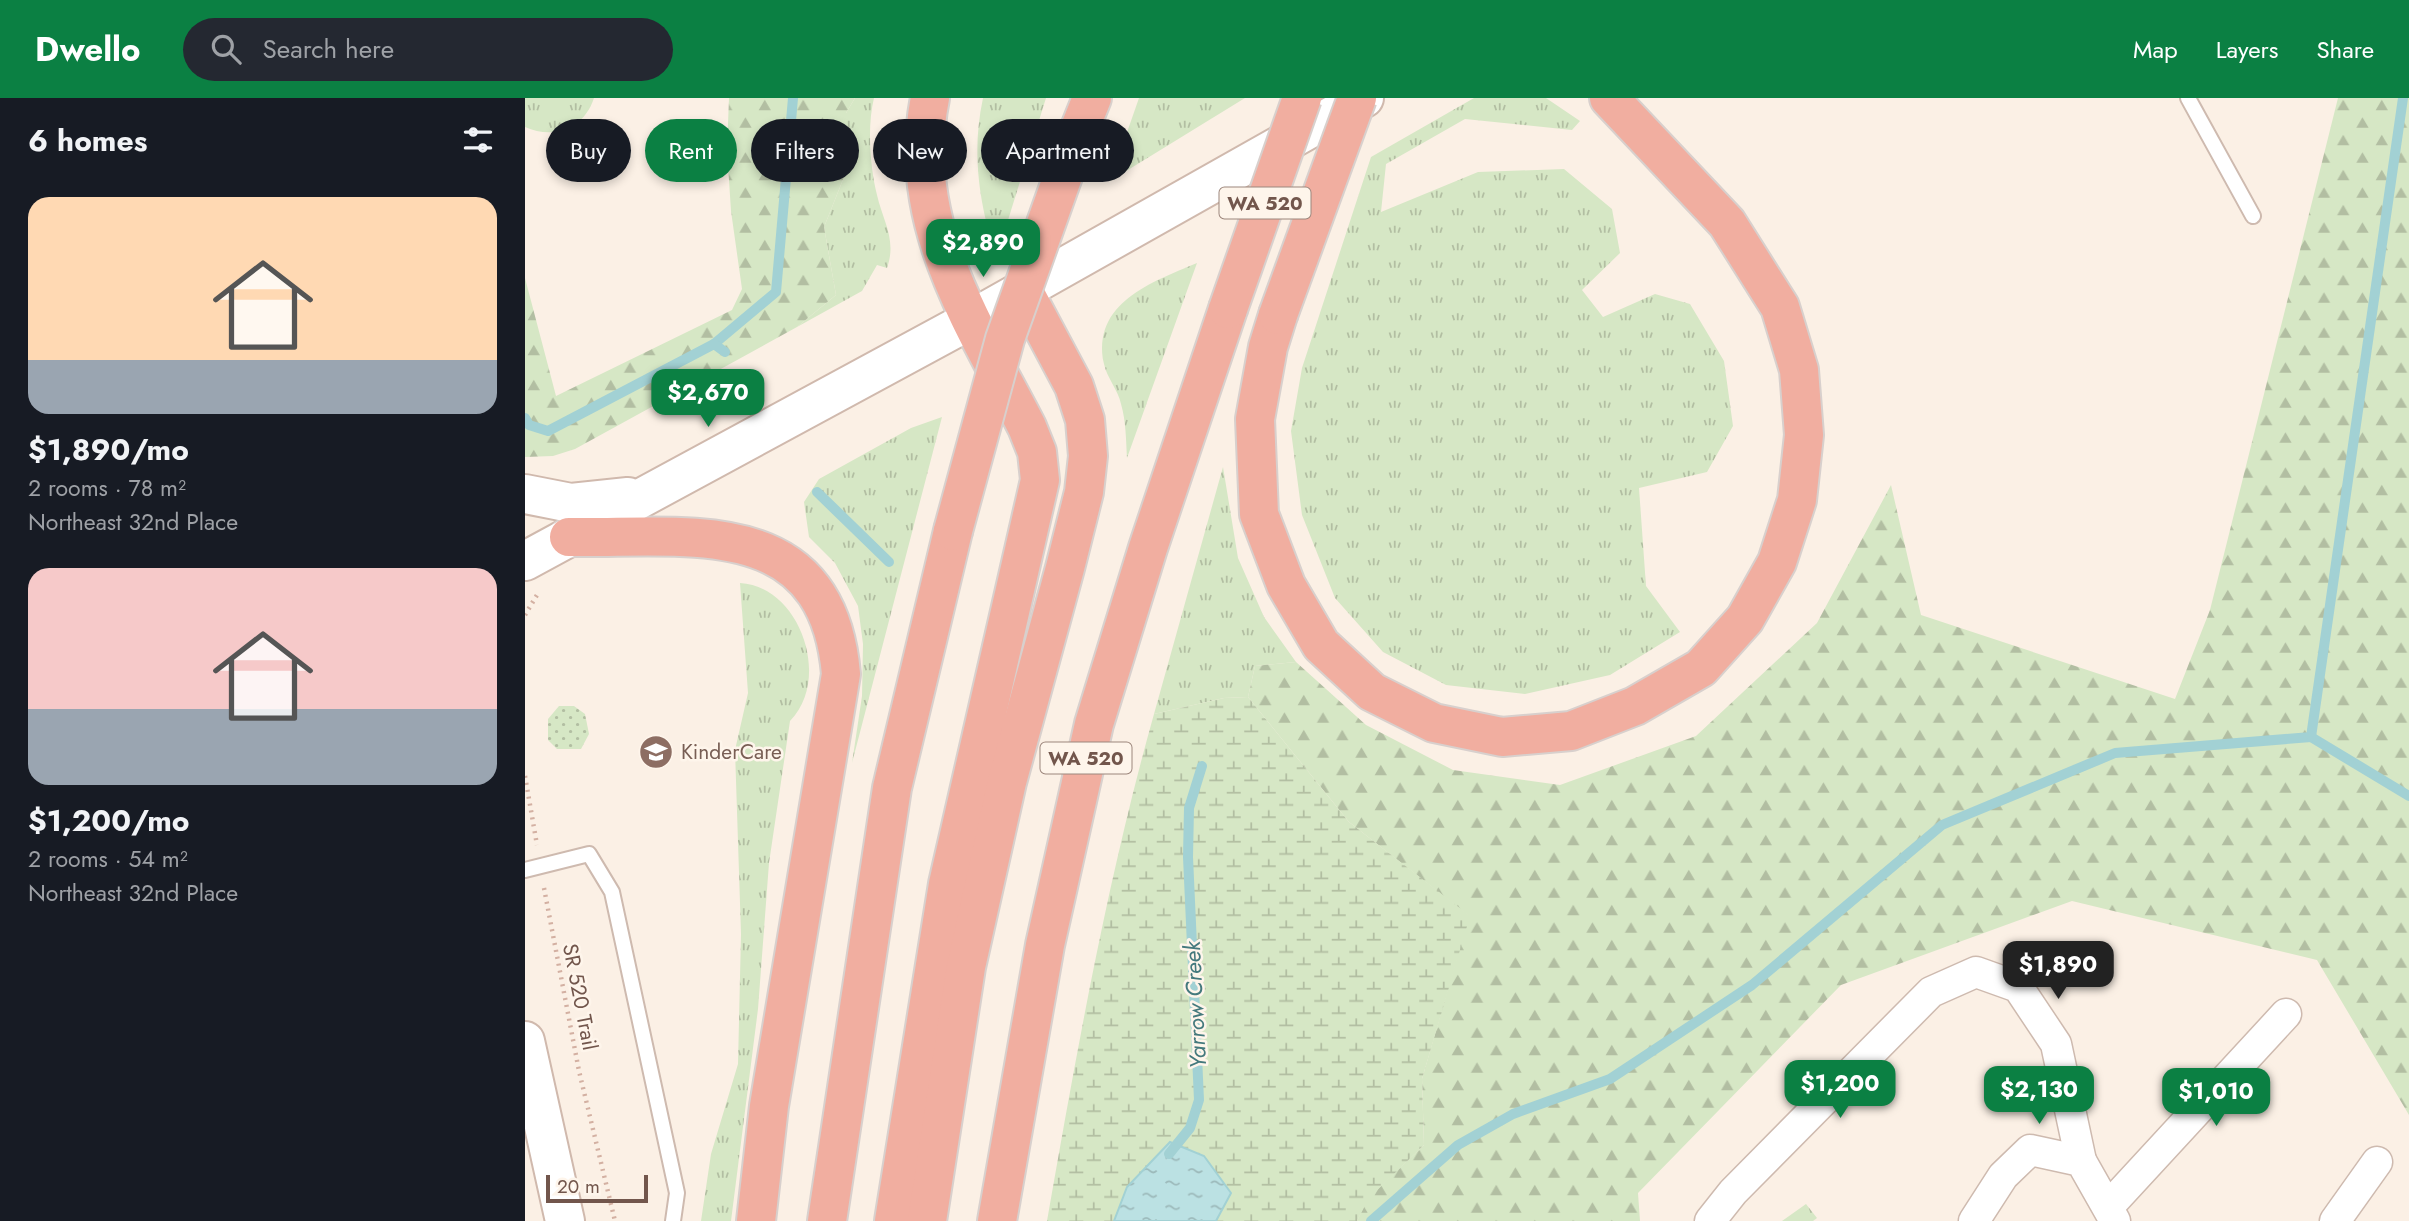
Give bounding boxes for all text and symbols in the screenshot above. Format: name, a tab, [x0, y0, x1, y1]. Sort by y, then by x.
search box	[183, 18, 673, 81]
text: Dwello	[35, 26, 141, 73]
icon: search	[207, 30, 245, 68]
text: Search here	[263, 30, 394, 68]
text: Map	[2133, 32, 2178, 67]
text: Layers	[2216, 32, 2278, 67]
text: Share	[2316, 32, 2374, 67]
text: 6 homes	[28, 119, 147, 162]
chip: Buy	[546, 119, 631, 182]
chip: Rent	[645, 119, 737, 182]
chip: Filters	[751, 119, 859, 182]
chip: New	[873, 119, 967, 182]
chip: Apartment	[981, 119, 1134, 182]
icon: filters	[459, 121, 497, 159]
road number: WA 520	[1219, 188, 1311, 218]
pin: $2,890	[926, 220, 1040, 279]
text: $2,890	[942, 225, 1024, 259]
icon: home	[200, 242, 326, 368]
pin: $2,670	[651, 370, 765, 429]
text: $2,670	[667, 375, 749, 409]
text: $1,890/mo	[28, 428, 189, 471]
text: 2 rooms · 78 m²	[28, 471, 186, 505]
text: Northeast 32nd Place	[28, 505, 238, 539]
icon: home	[200, 613, 326, 739]
school or university icon: KinderCare	[637, 733, 675, 771]
place label: KinderCare	[681, 737, 782, 767]
road number: WA 520	[1041, 743, 1131, 774]
text: $1,200/mo	[28, 799, 190, 842]
text: 2 rooms · 54 m²	[28, 842, 188, 876]
text: Northeast 32nd Place	[28, 876, 238, 910]
water label: Yarrow Creek	[1175, 939, 1215, 1069]
street label: SR 520 Trail	[555, 941, 605, 1053]
pin: $1,890	[2001, 942, 2115, 1001]
text: $1,890	[2019, 947, 2097, 981]
pin: $1,200	[1783, 1060, 1897, 1120]
text: $1,200	[1800, 1066, 1880, 1100]
pin: $2,130	[1982, 1066, 2096, 1126]
pin: $1,010	[2159, 1068, 2273, 1128]
text: $2,130	[2000, 1072, 2078, 1106]
text: $1,010	[2178, 1074, 2254, 1108]
scale bar	[546, 1172, 647, 1204]
text: 20 m	[557, 1173, 600, 1200]

